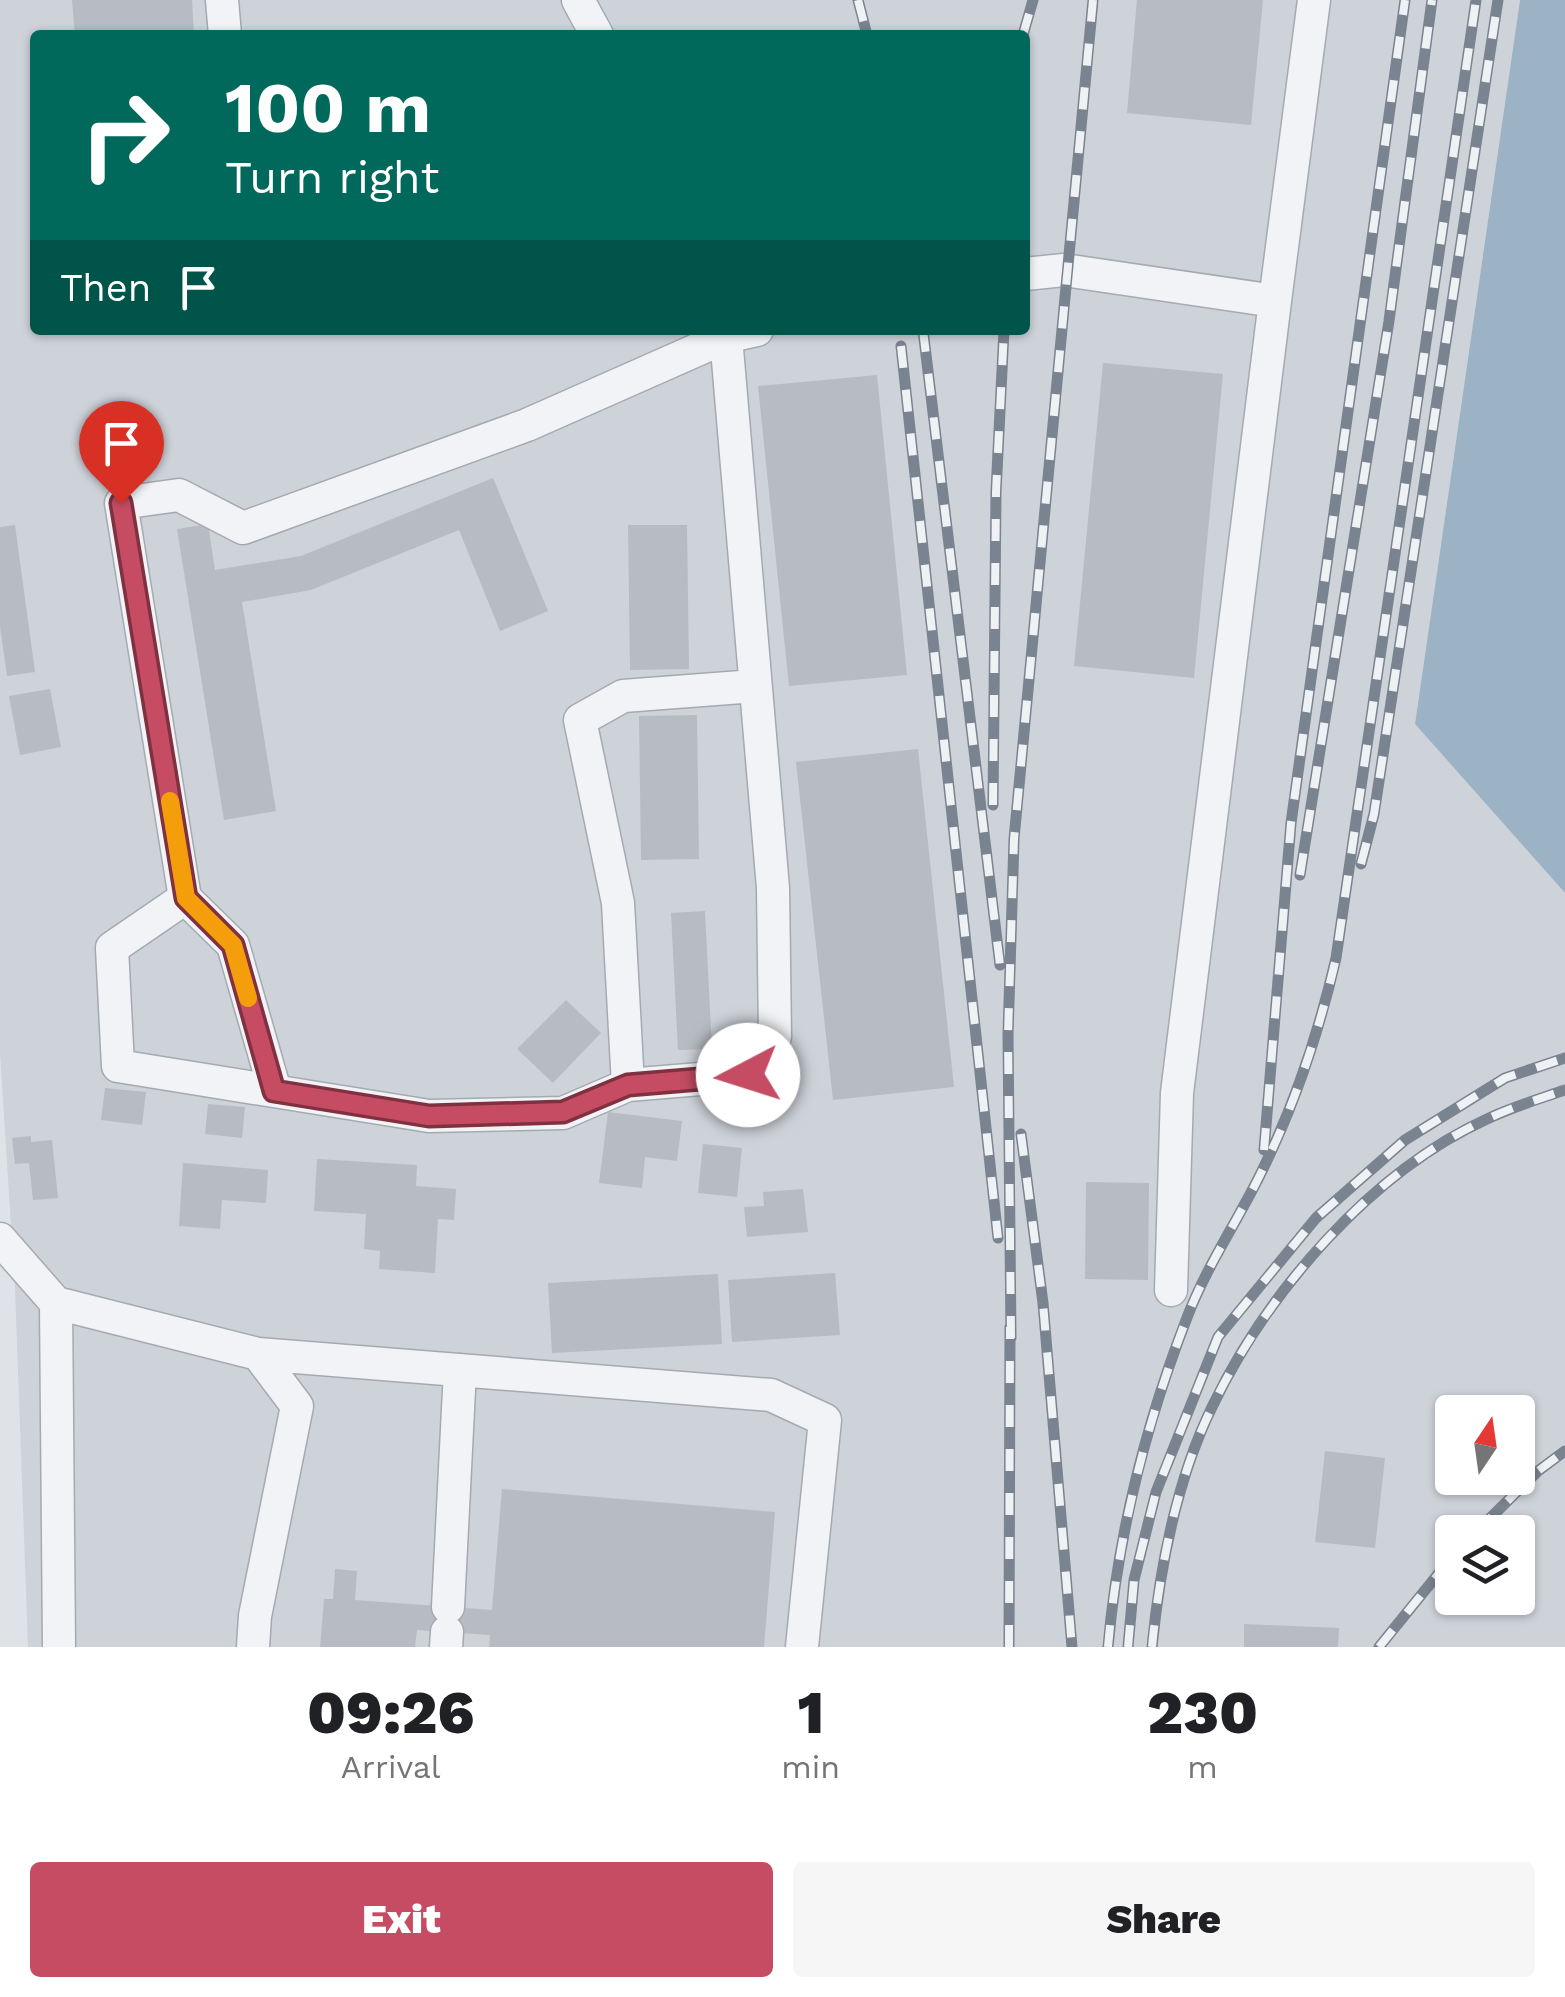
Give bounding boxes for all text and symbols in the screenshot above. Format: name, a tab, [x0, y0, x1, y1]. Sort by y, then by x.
text: 100 m	[225, 67, 431, 149]
icon: right	[60, 70, 190, 200]
text: Turn right	[225, 151, 439, 204]
icon: arrive	[171, 260, 226, 315]
text: Then	[60, 266, 151, 310]
pin	[79, 401, 164, 504]
icon: arrive	[94, 416, 149, 471]
position arrow	[696, 1023, 800, 1127]
north arrow	[1435, 1395, 1535, 1495]
map controls	[1435, 1395, 1535, 1615]
button: layers	[1435, 1515, 1535, 1615]
text: 09:26	[307, 1677, 474, 1748]
text: 1	[797, 1677, 824, 1748]
text: 230	[1147, 1677, 1258, 1748]
text: Arrival	[341, 1748, 441, 1786]
text: min	[781, 1748, 840, 1786]
text: m	[1187, 1748, 1218, 1786]
button: Exit	[30, 1862, 773, 1977]
button: Share	[793, 1862, 1535, 1977]

